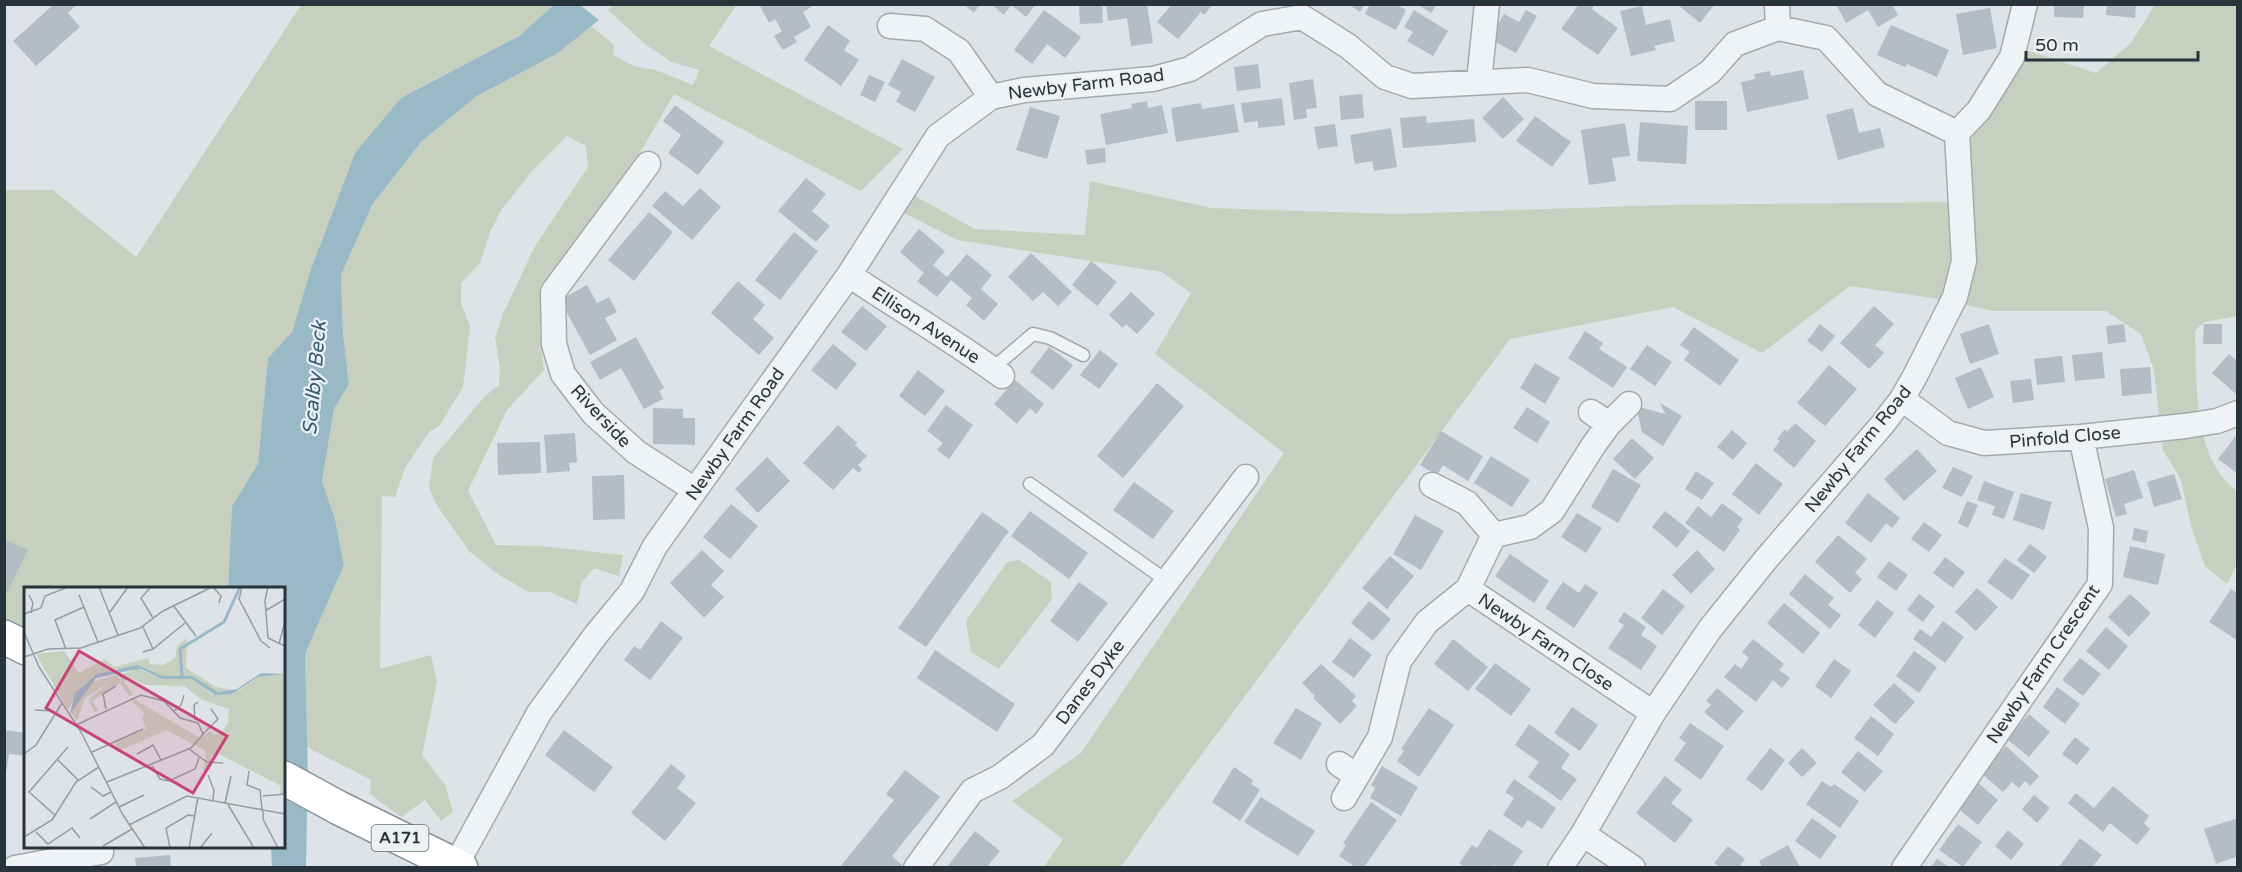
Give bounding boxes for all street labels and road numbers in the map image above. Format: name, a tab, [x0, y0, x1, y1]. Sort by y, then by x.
street label: Newby Farm Road	[1007, 64, 1165, 104]
street label: Ellison Avenue	[868, 282, 984, 368]
street label: Newby Farm Road	[681, 363, 789, 505]
street label: Riverside	[566, 380, 636, 452]
street label: Newby Farm Road	[1800, 381, 1916, 517]
street label: Pinfold Close	[2008, 421, 2122, 453]
street label: Newby Farm Crescent	[1982, 580, 2104, 748]
street label: Newby Farm Close	[1474, 589, 1618, 695]
street label: Danes Dyke	[1051, 635, 1129, 729]
road number: A171	[372, 825, 428, 851]

